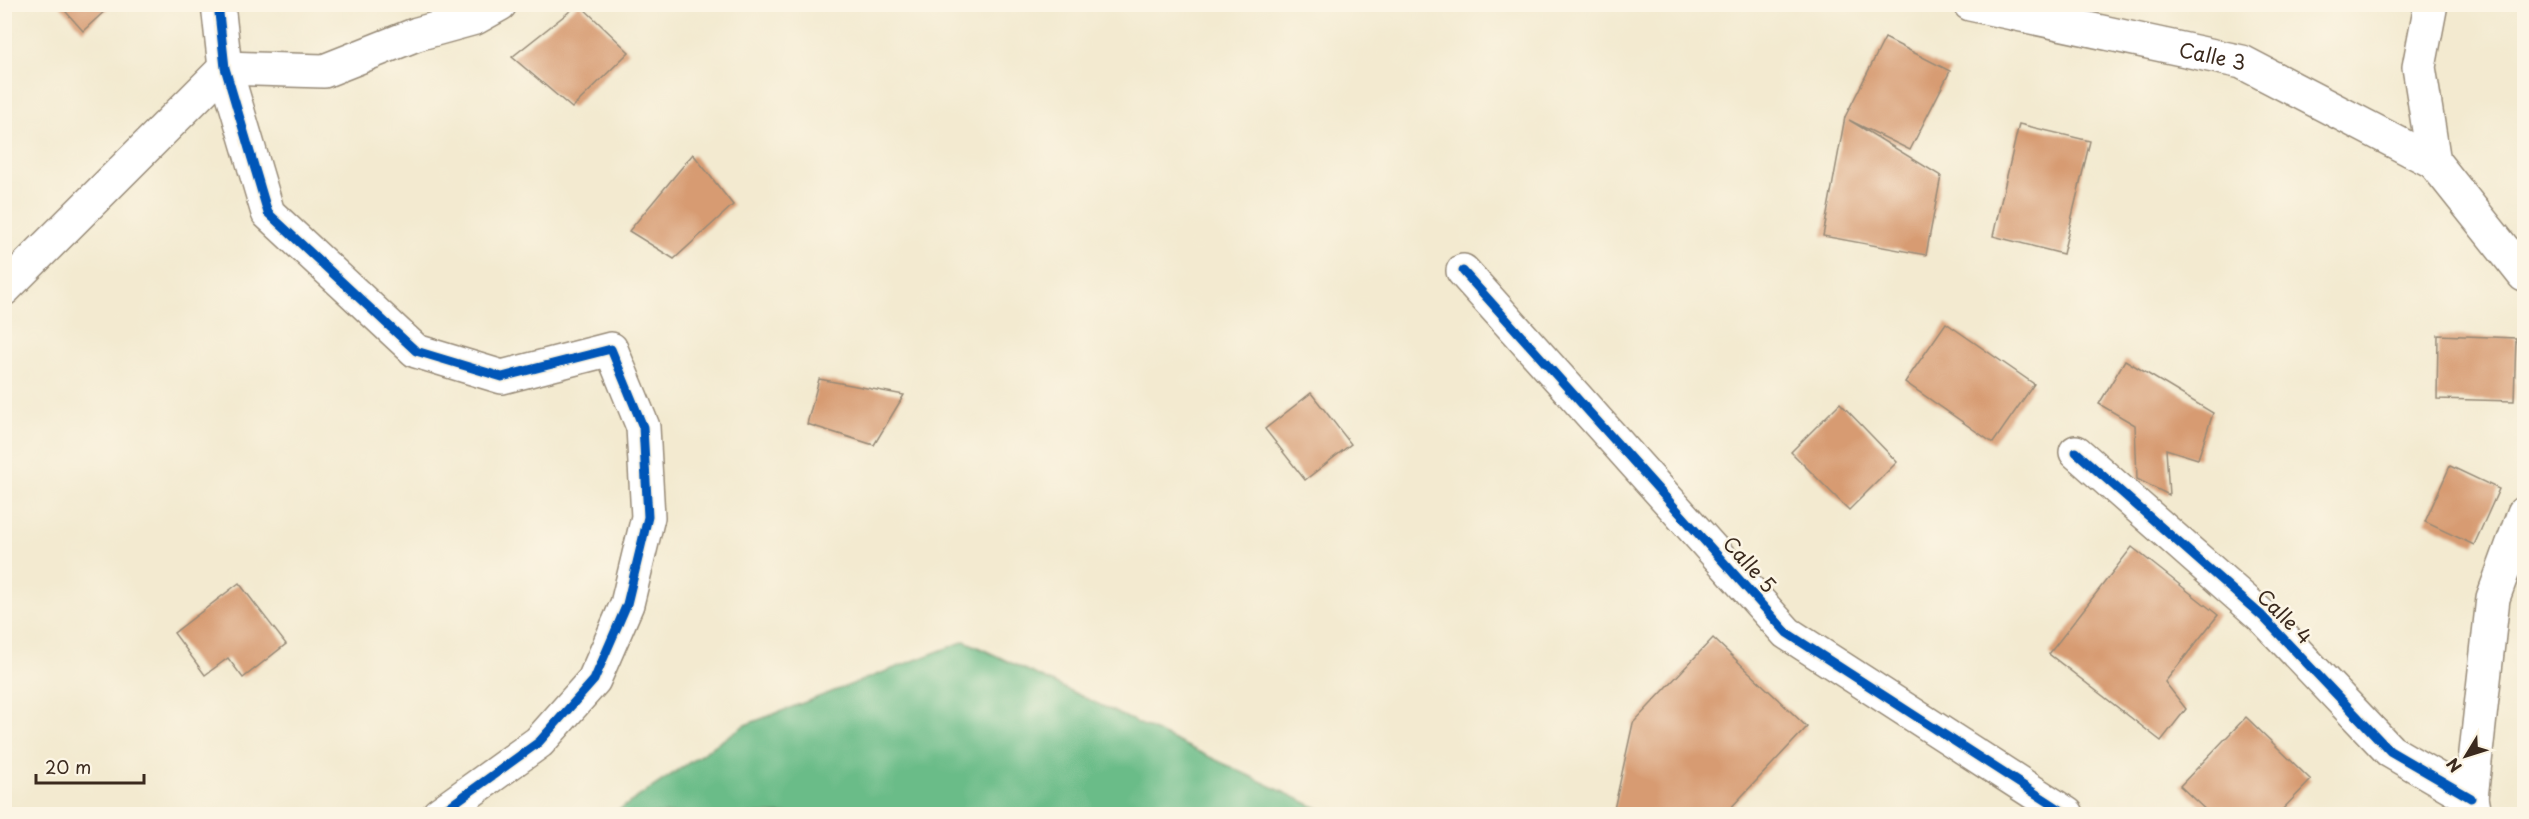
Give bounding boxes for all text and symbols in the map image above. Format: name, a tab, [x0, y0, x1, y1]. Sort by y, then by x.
street label: Calle 3	[2176, 34, 2249, 77]
street label: Calle 5	[1716, 529, 1784, 599]
street label: Calle 4	[2250, 581, 2320, 651]
north arrow	[2436, 726, 2496, 786]
scale bar	[36, 747, 144, 785]
text: 20 m	[45, 753, 91, 780]
text: N	[2440, 753, 2467, 778]

